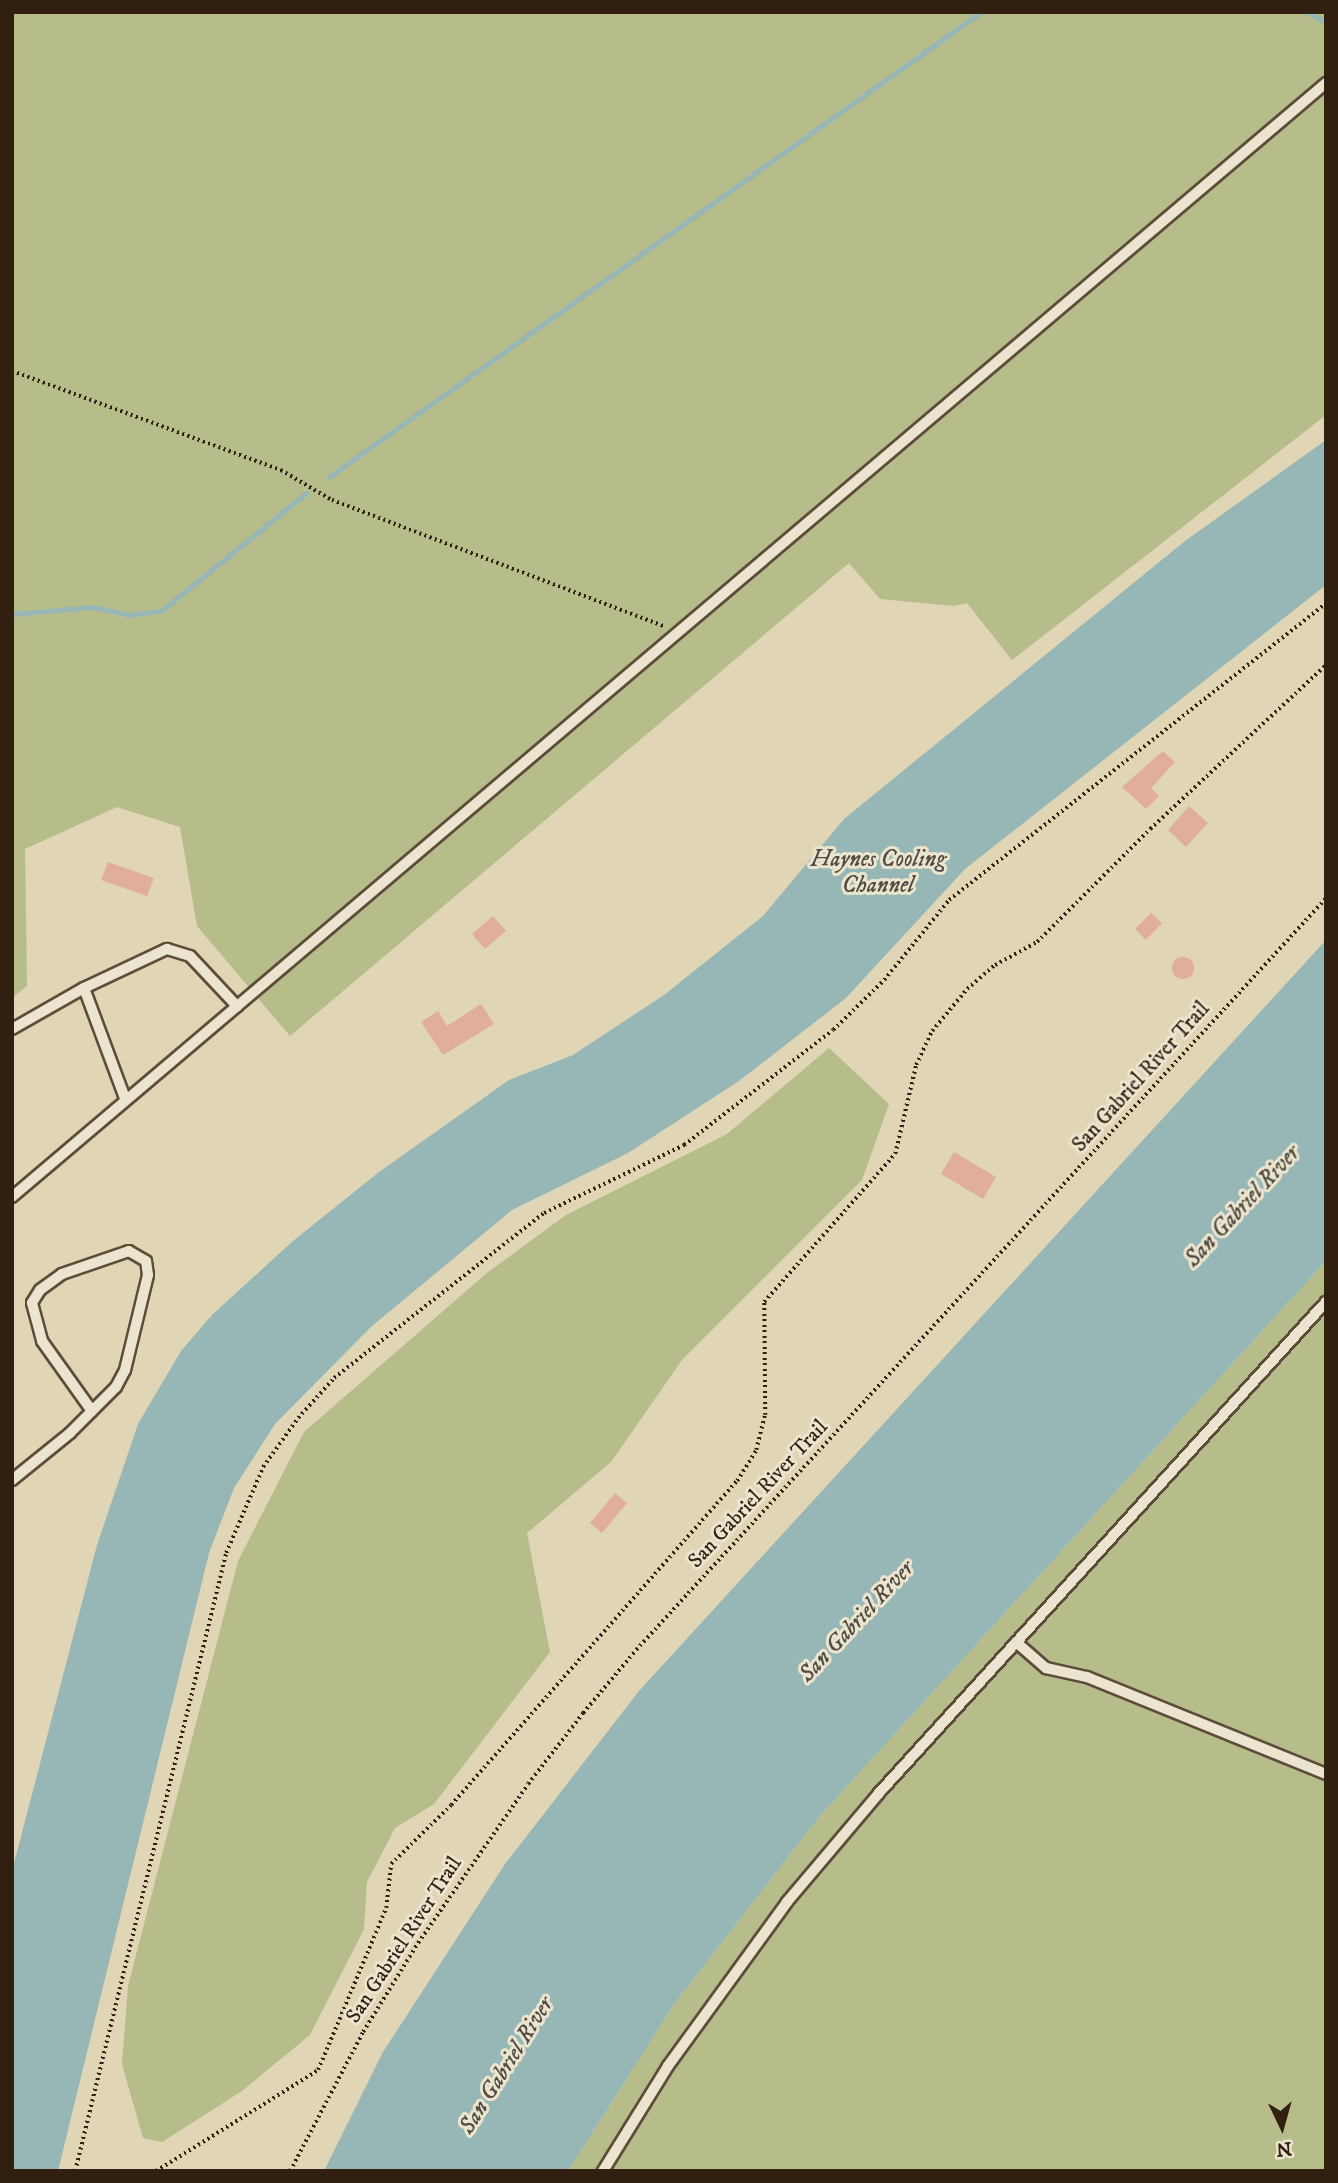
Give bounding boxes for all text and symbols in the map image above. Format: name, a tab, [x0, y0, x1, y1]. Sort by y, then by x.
water label: Haynes Cooling Channel	[810, 846, 946, 900]
street label: San Gabriel River Trail	[1067, 997, 1215, 1157]
water label: San Gabriel River	[1180, 1140, 1306, 1274]
street label: San Gabriel River Trail	[683, 1415, 833, 1573]
water label: San Gabriel River	[794, 1555, 920, 1689]
street label: San Gabriel River Trail	[341, 1852, 467, 2028]
water label: San Gabriel River	[454, 1992, 560, 2140]
north arrow	[1247, 2092, 1317, 2162]
text: N	[1275, 2136, 1293, 2161]

